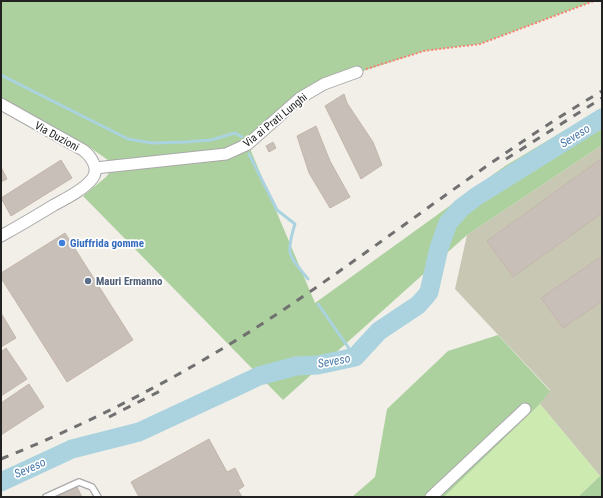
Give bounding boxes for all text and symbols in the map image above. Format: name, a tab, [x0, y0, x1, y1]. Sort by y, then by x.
street label: Via ai Prati Lunghi	[241, 91, 310, 150]
street label: Via Duzioni	[32, 119, 81, 154]
water label: Seveso	[557, 121, 593, 151]
place label: Giuffrida gomme	[70, 237, 144, 250]
marker: Giuffrida gomme	[57, 238, 67, 248]
place label: Mauri Ermanno	[96, 275, 163, 288]
marker: Mauri Ermanno	[83, 276, 93, 286]
water label: Seveso	[317, 351, 352, 371]
water label: Seveso	[12, 455, 48, 481]

